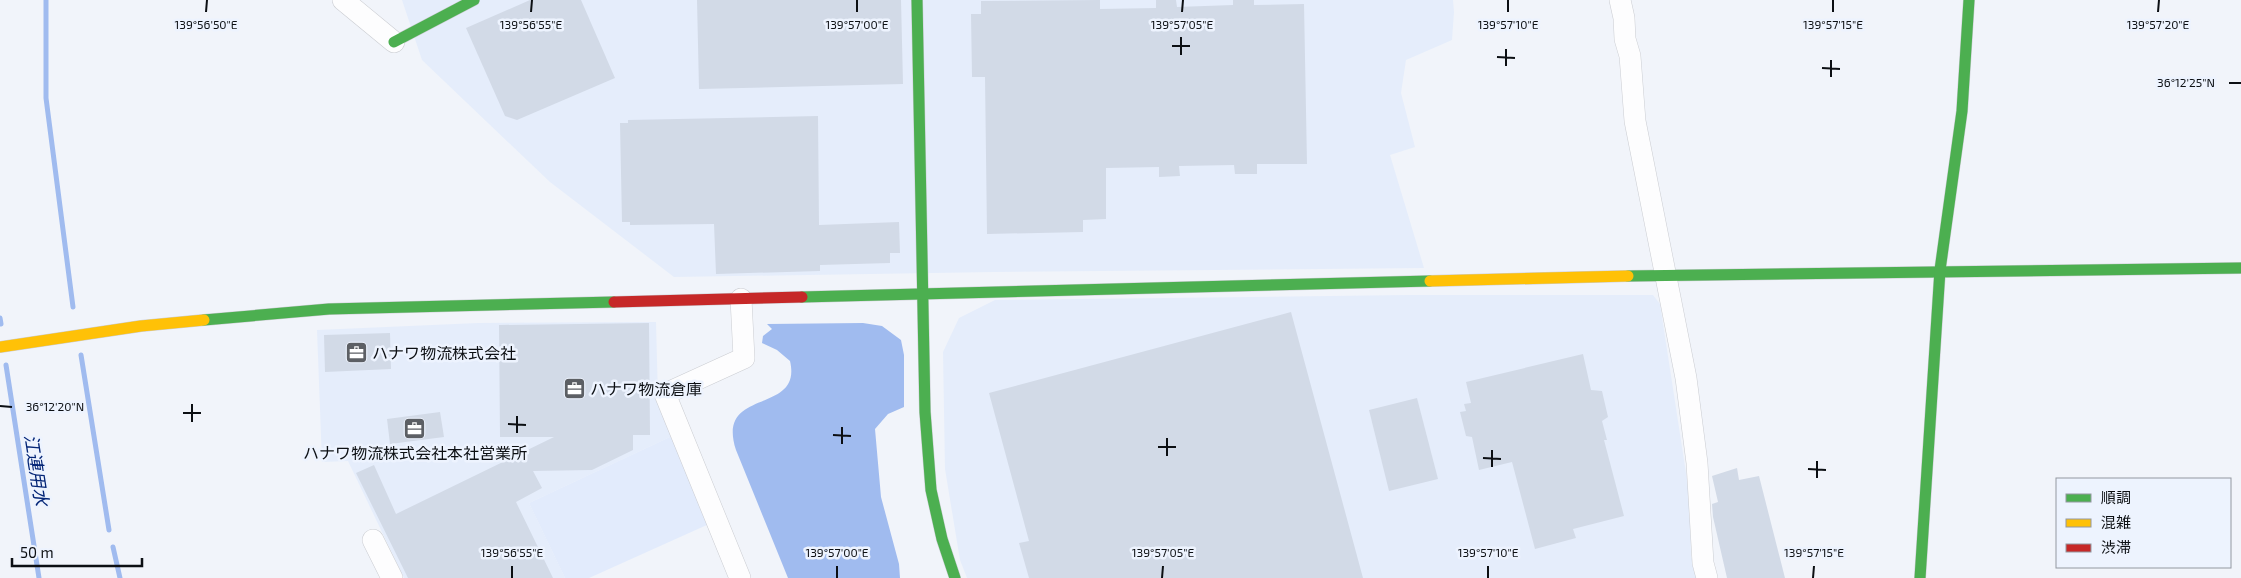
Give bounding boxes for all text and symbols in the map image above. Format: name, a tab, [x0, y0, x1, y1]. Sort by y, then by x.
text: 139°56'50"E	[174, 17, 238, 31]
text: 139°56'55"E	[500, 17, 562, 31]
text: 139°57'00"E	[825, 17, 889, 31]
text: 139°57'05"E	[1151, 17, 1213, 31]
text: 139°57'10"E	[1478, 17, 1539, 31]
text: 139°57'15"E	[1803, 17, 1863, 31]
text: 139°57'20"E	[2127, 17, 2190, 31]
text: 36°12'25"N	[2157, 75, 2215, 89]
office icon: ハナワ物流株式会社	[344, 341, 368, 365]
place label: ハナワ物流株式会社	[372, 343, 516, 362]
office icon: ハナワ物流倉庫	[562, 377, 586, 401]
place label: ハナワ物流倉庫	[590, 379, 702, 398]
text: 36°12'20"N	[26, 399, 84, 413]
office icon: ハナワ物流株式会社本社営業所	[403, 417, 427, 441]
water label: 江連用水	[20, 433, 54, 509]
place label: ハナワ物流株式会社本社営業所	[303, 443, 527, 462]
legend	[2056, 478, 2231, 568]
text: 順調	[2101, 488, 2131, 506]
text: 混雑	[2101, 513, 2131, 531]
scale bar	[12, 536, 142, 568]
text: 渋滞	[2101, 538, 2131, 556]
text: 50 m	[20, 543, 54, 561]
text: 139°56'55"E	[481, 545, 543, 559]
text: 139°57'00"E	[805, 545, 869, 559]
text: 139°57'05"E	[1132, 545, 1194, 559]
text: 139°57'10"E	[1458, 545, 1519, 559]
text: 139°57'15"E	[1784, 545, 1844, 559]

